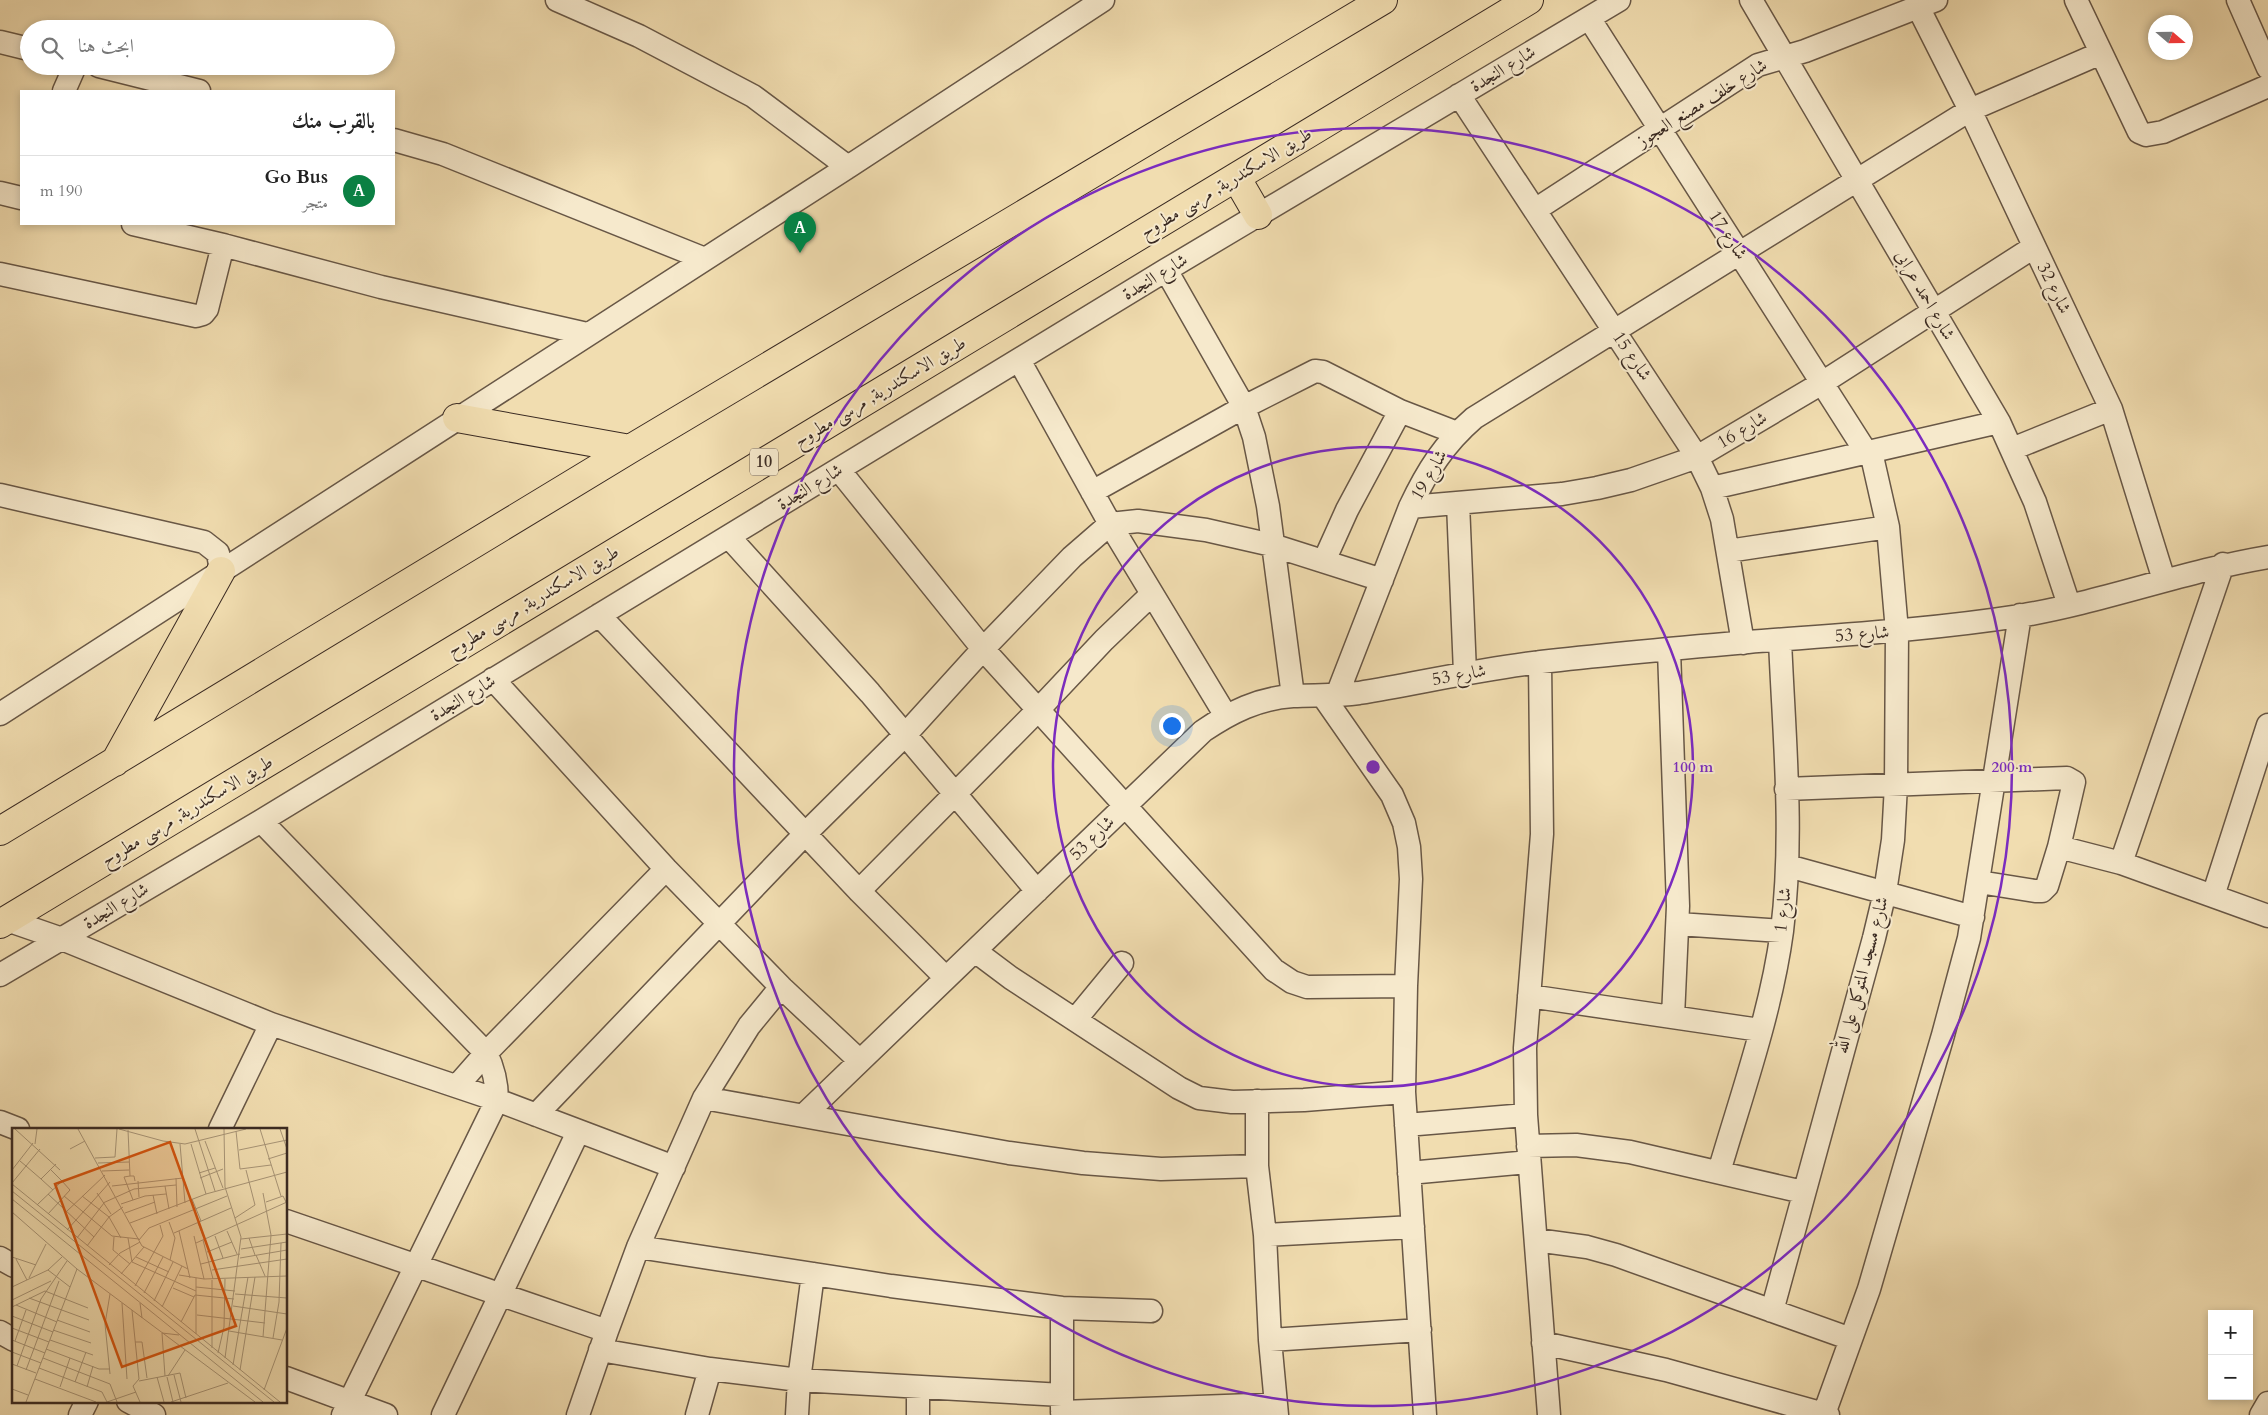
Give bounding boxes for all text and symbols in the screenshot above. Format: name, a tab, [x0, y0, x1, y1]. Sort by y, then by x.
north arrow	[2148, 15, 2193, 60]
search box	[20, 20, 395, 75]
text: ابحث هنا	[78, 33, 134, 59]
icon: search	[38, 34, 66, 62]
street label: شارع النجدة	[1466, 40, 1541, 100]
street label: شارع خلف مصنع العجوز	[1630, 53, 1774, 157]
text: بالقرب منك	[292, 107, 375, 136]
street label: طريق الاسكندرية, مرسى مطروح	[1135, 122, 1318, 247]
text: Go Bus	[264, 164, 328, 190]
text: 190 m	[40, 180, 82, 202]
text: A	[353, 180, 365, 202]
text: متجر	[303, 192, 328, 214]
street label: شارع 17	[1701, 205, 1753, 266]
pin: A	[784, 212, 816, 253]
street label: شارع احمد عرابى	[1887, 245, 1961, 346]
street label: شارع النجدة	[1118, 248, 1193, 308]
street label: شارع 32	[2029, 258, 2077, 319]
street label: شارع 15	[1605, 326, 1658, 387]
street label: طريق الاسكندرية, مرسى مطروح	[789, 331, 972, 456]
street label: شارع 16	[1712, 405, 1773, 456]
street label: شارع 19	[1405, 445, 1455, 506]
road number: 10	[750, 448, 778, 476]
street label: شارع النجدة	[773, 458, 848, 518]
street label: طريق الاسكندرية, مرسى مطروح	[442, 540, 625, 665]
street label: شارع 53	[1834, 620, 1890, 650]
street label: شارع 53	[1430, 658, 1488, 694]
street label: شارع النجدة	[426, 669, 501, 729]
your location	[1159, 713, 1185, 739]
street label: طريق الاسكندرية, مرسى مطروح	[96, 750, 279, 875]
text: 100 m	[1673, 757, 1714, 777]
text: 200 m	[1992, 757, 2033, 777]
centre of rings	[1364, 758, 1382, 776]
street label: شارع 53	[1064, 810, 1122, 867]
street label: شارع النجدة	[79, 877, 154, 937]
street label: شارع 1	[1768, 886, 1800, 934]
street label: شارع مسجد المتوكل على الله	[1827, 893, 1897, 1057]
inset map	[12, 1128, 288, 1402]
map controls	[2208, 1310, 2253, 1400]
button: +	[2208, 1310, 2253, 1355]
button: −	[2208, 1355, 2253, 1400]

